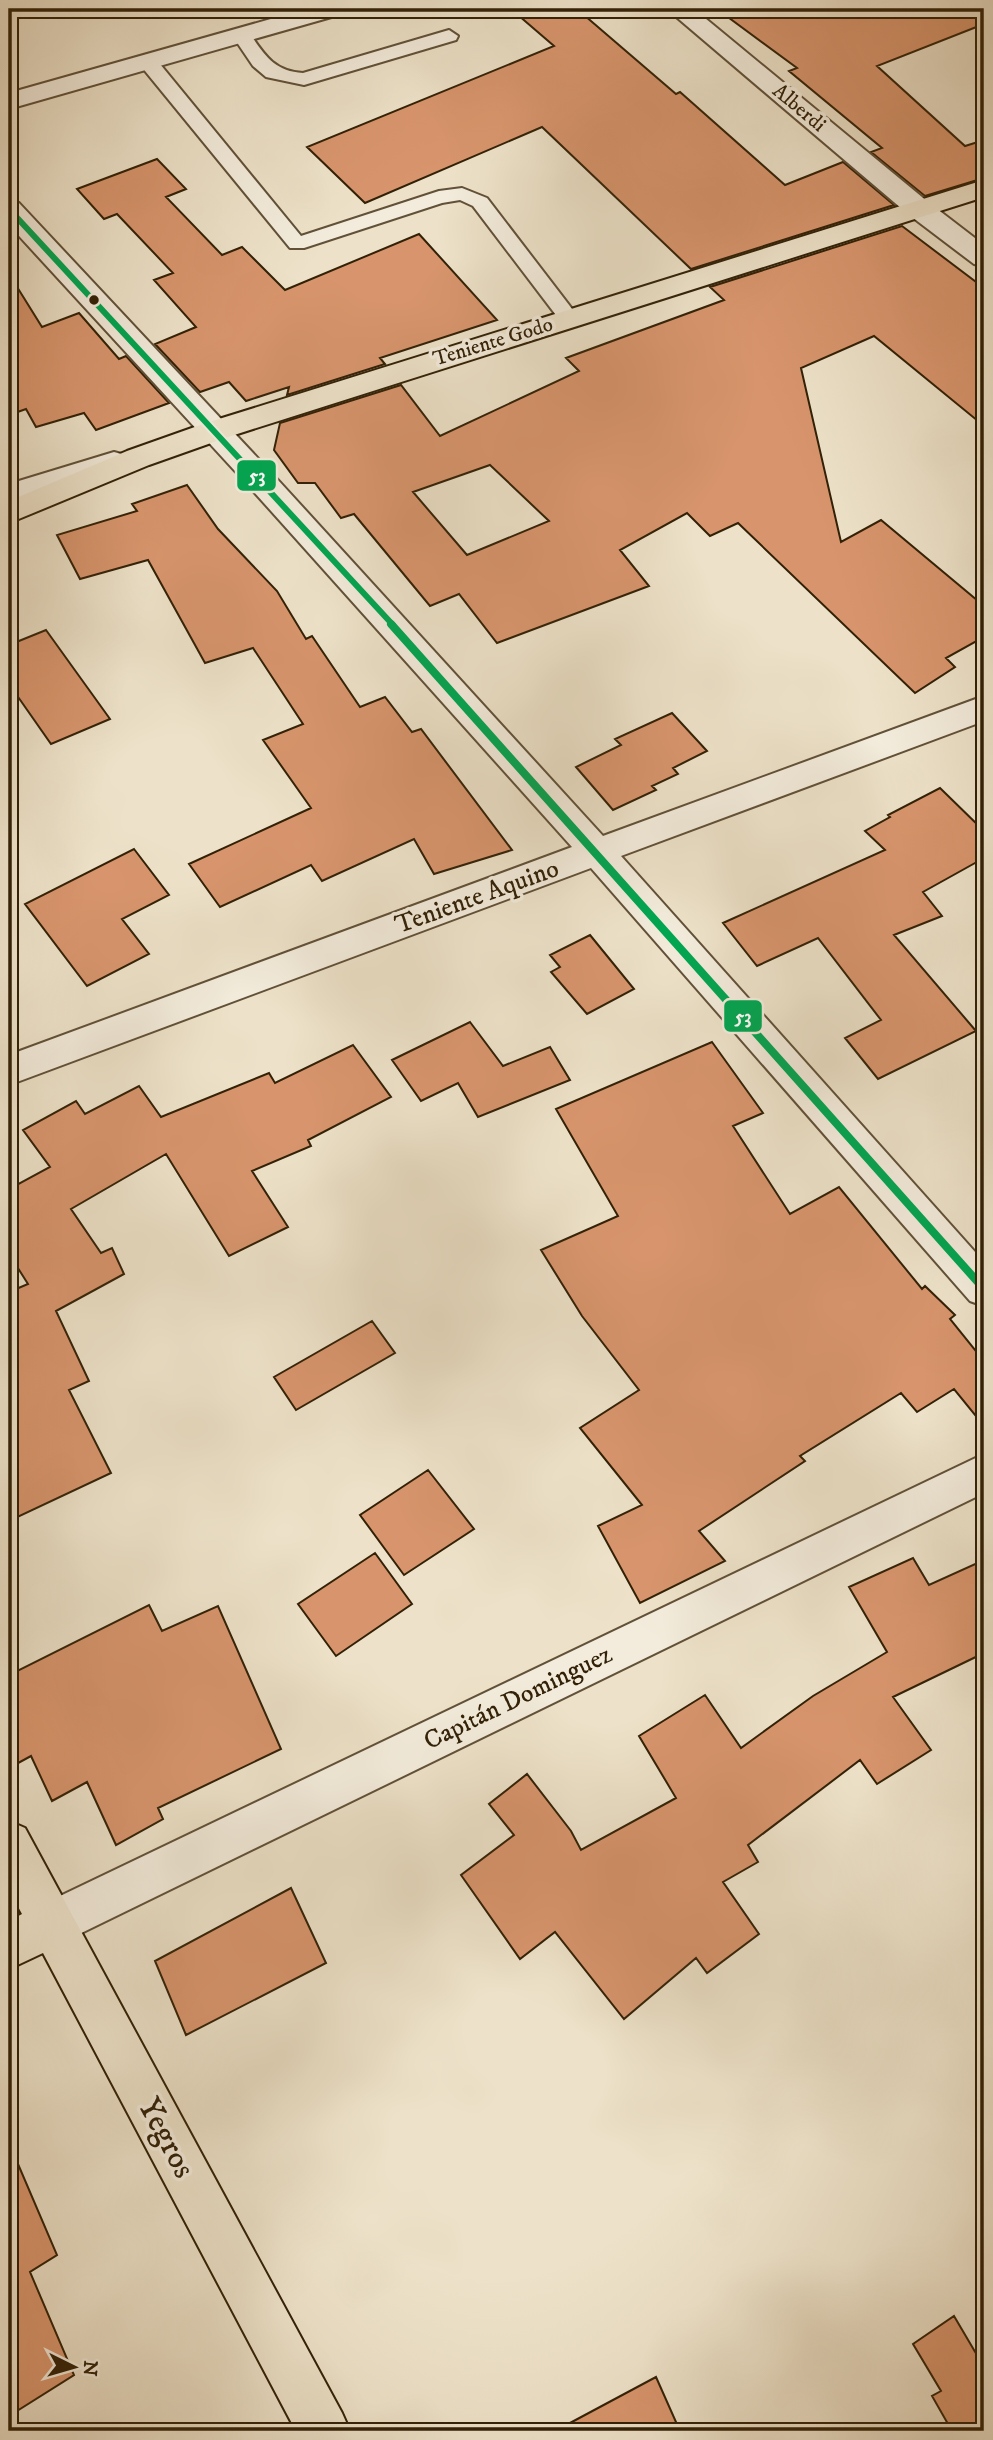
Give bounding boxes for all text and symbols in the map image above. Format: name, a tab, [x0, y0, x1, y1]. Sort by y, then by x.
street label: Alberdi	[767, 78, 831, 138]
unlabelled marker	[87, 293, 101, 307]
street label: Teniente Godo	[430, 311, 556, 373]
line badge: 53	[236, 459, 277, 492]
text: 53	[248, 465, 265, 488]
street label: Teniente Aquino	[391, 852, 563, 942]
line badge: 53	[723, 999, 763, 1033]
text: 53	[734, 1006, 751, 1029]
street label: Capitán Dominguez	[418, 1638, 618, 1758]
street label: Yegros	[128, 2091, 204, 2185]
north arrow	[38, 2332, 108, 2402]
text: N	[77, 2360, 102, 2378]

